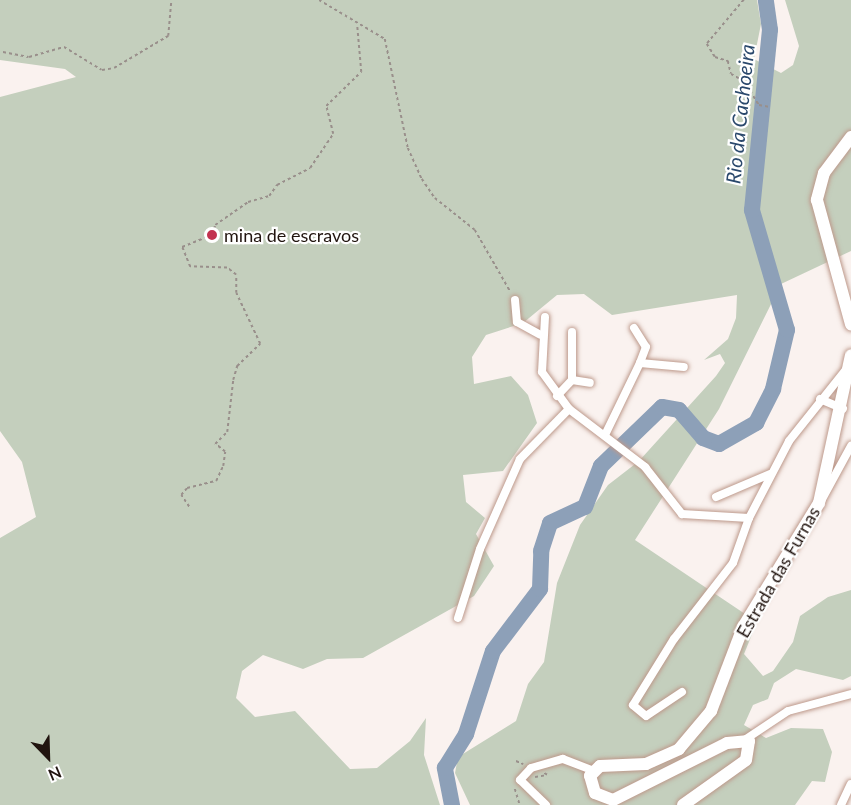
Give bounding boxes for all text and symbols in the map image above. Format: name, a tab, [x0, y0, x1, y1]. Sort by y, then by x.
water label: Rio da Cachoeira	[721, 43, 759, 185]
place label: mina de escravos	[224, 224, 359, 246]
marker: mina de escravos	[205, 228, 219, 242]
street label: Estrada das Furnas	[732, 503, 824, 641]
north arrow	[18, 727, 78, 787]
text: N	[46, 763, 65, 785]

